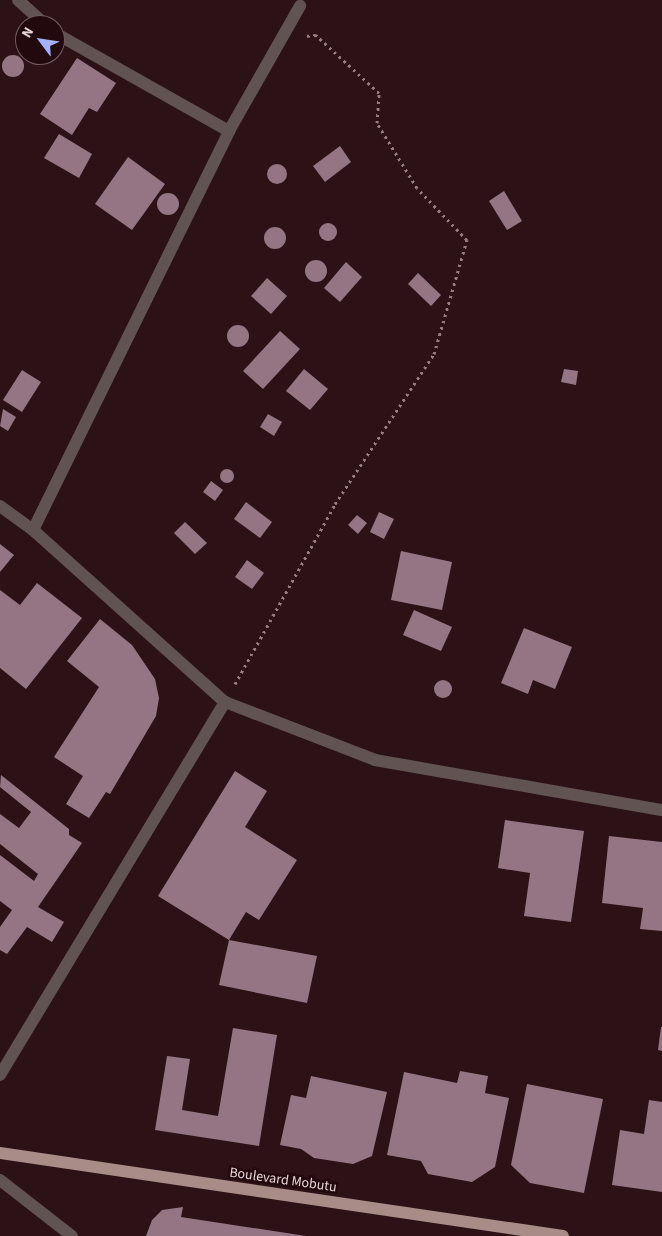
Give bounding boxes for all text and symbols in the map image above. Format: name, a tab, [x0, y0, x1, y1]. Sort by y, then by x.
north arrow	[15, 15, 65, 65]
text: N	[17, 24, 39, 42]
street label: Boulevard Mobutu	[228, 1164, 338, 1196]

